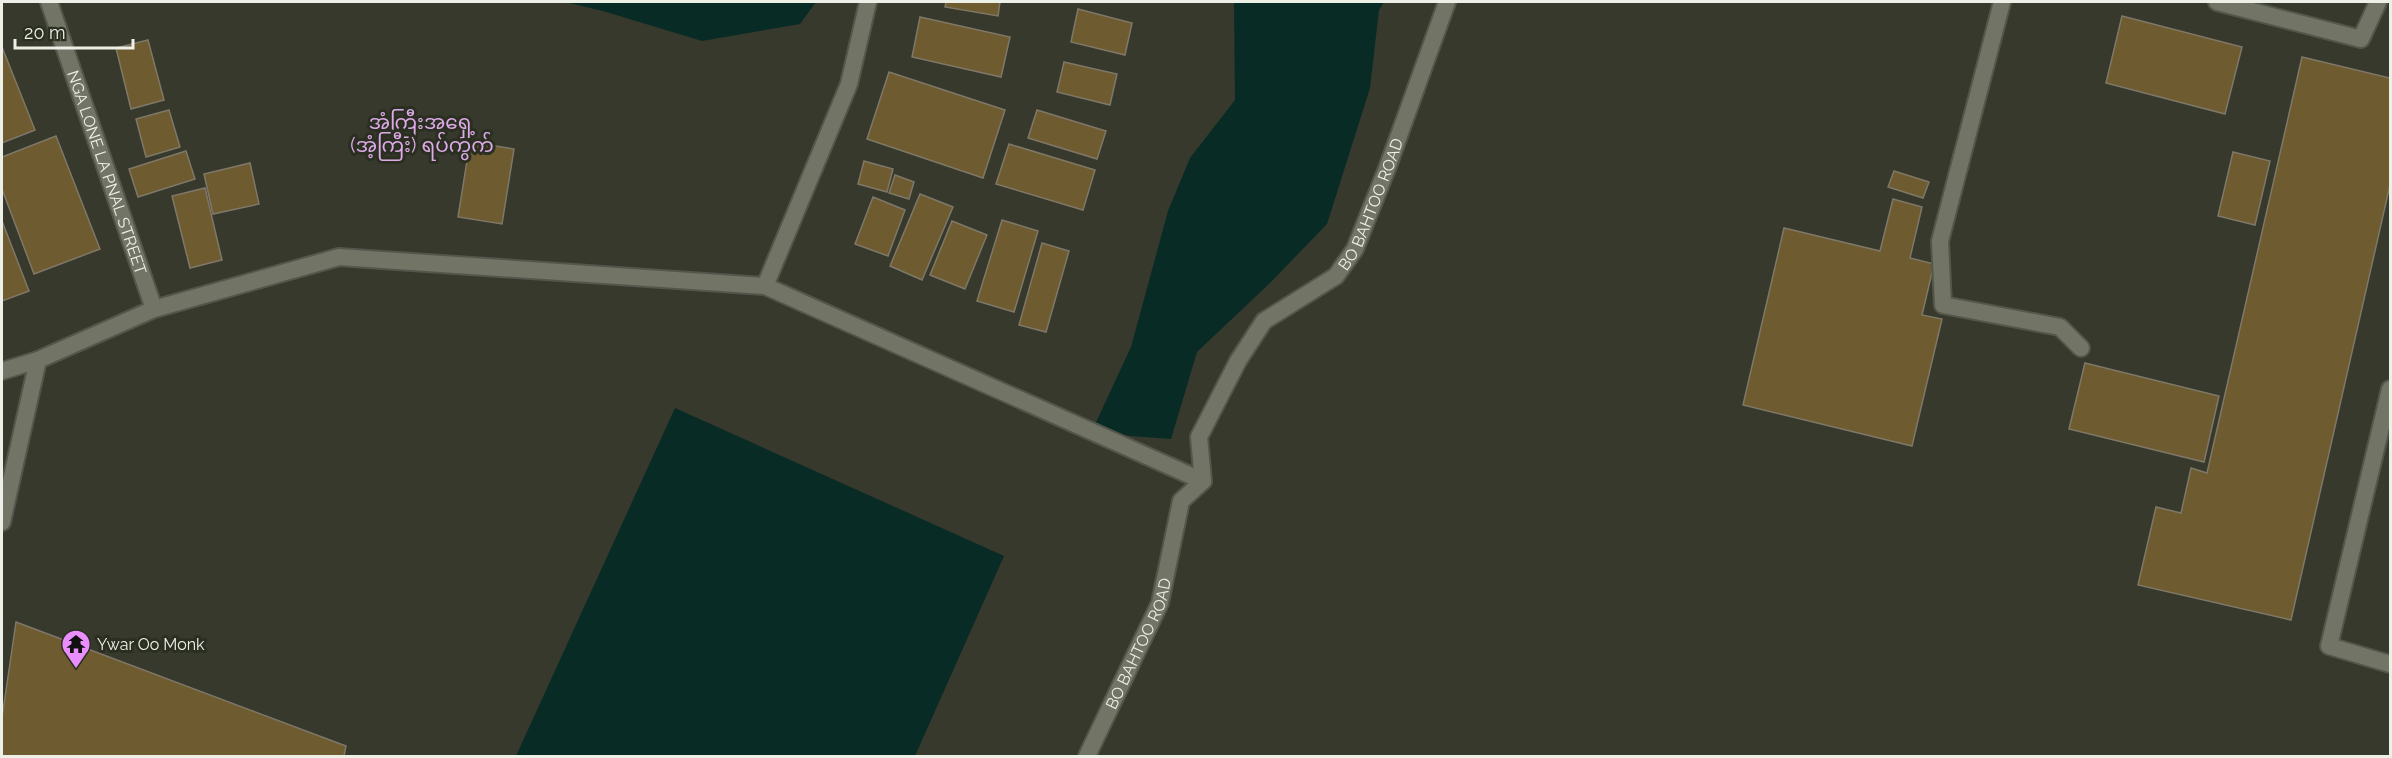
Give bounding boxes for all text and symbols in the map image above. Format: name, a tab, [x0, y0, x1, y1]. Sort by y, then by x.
scale bar	[15, 12, 134, 50]
text: 20 m	[24, 22, 66, 43]
street label: NGA LONE LA PNAL STREET	[64, 68, 151, 277]
district label: အံ့ကြီးအရှေ့ (အံ့ကြီး) ရပ်ကွက်	[350, 108, 494, 161]
street label: BO BAHTOO ROAD	[1334, 136, 1407, 274]
street label: BO BAHTOO ROAD	[1101, 576, 1174, 712]
temple icon: Ywar Oo Monk	[60, 628, 92, 670]
place label: Ywar Oo Monk	[97, 635, 205, 654]

